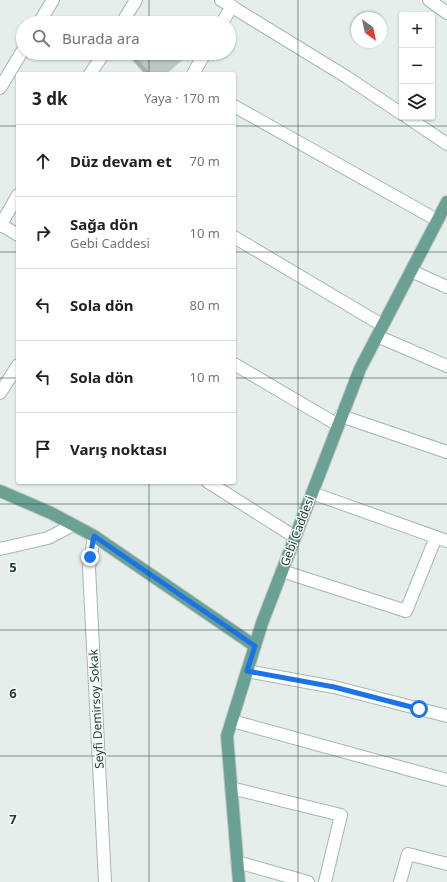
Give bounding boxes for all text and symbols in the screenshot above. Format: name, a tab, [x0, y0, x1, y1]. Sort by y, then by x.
north arrow	[351, 12, 387, 48]
map controls	[399, 12, 435, 120]
button: +	[399, 12, 435, 48]
search box	[16, 16, 236, 60]
icon: search	[30, 27, 52, 49]
text: Burada ara	[62, 28, 140, 48]
button: −	[399, 48, 435, 84]
button: layers	[399, 84, 435, 120]
text: 3 dk	[32, 87, 67, 110]
text: Yaya · 170 m	[144, 89, 220, 107]
icon: ahead	[32, 150, 54, 172]
text: Düz devam et	[70, 151, 172, 171]
text: 70 m	[190, 152, 220, 170]
text: Sağa dön	[70, 214, 138, 234]
icon: right	[32, 222, 54, 244]
text: 10 m	[190, 224, 220, 242]
text: Gebi Caddesi	[70, 234, 150, 252]
icon: left	[32, 294, 54, 316]
text: Sola dön	[70, 295, 134, 315]
text: 80 m	[190, 296, 220, 314]
icon: left	[32, 366, 54, 388]
text: Sola dön	[70, 367, 134, 387]
text: 10 m	[190, 368, 220, 386]
icon: arrive	[32, 438, 54, 460]
text: Varış noktası	[70, 439, 167, 459]
street label: Gebi Caddesi	[276, 494, 318, 568]
route end	[81, 548, 99, 566]
text: 5	[9, 558, 17, 576]
street label: Seyfi Demirsoy Sokak	[84, 648, 108, 769]
text: 6	[9, 684, 17, 702]
route start	[410, 700, 428, 718]
text: 7	[9, 810, 17, 828]

